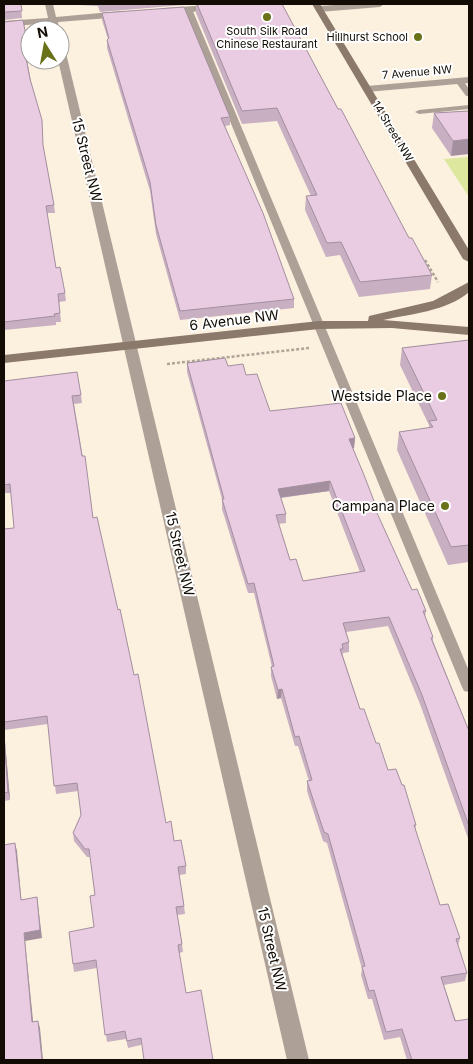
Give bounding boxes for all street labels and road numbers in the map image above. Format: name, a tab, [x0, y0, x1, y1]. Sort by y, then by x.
street label: 7 Avenue NW	[381, 62, 453, 82]
street label: 14 Street NW	[370, 98, 417, 164]
street label: 15 Street NW	[69, 116, 106, 204]
street label: 6 Avenue NW	[188, 306, 280, 333]
street label: 15 Street NW	[163, 510, 198, 598]
street label: 15 Street NW	[255, 905, 290, 993]

